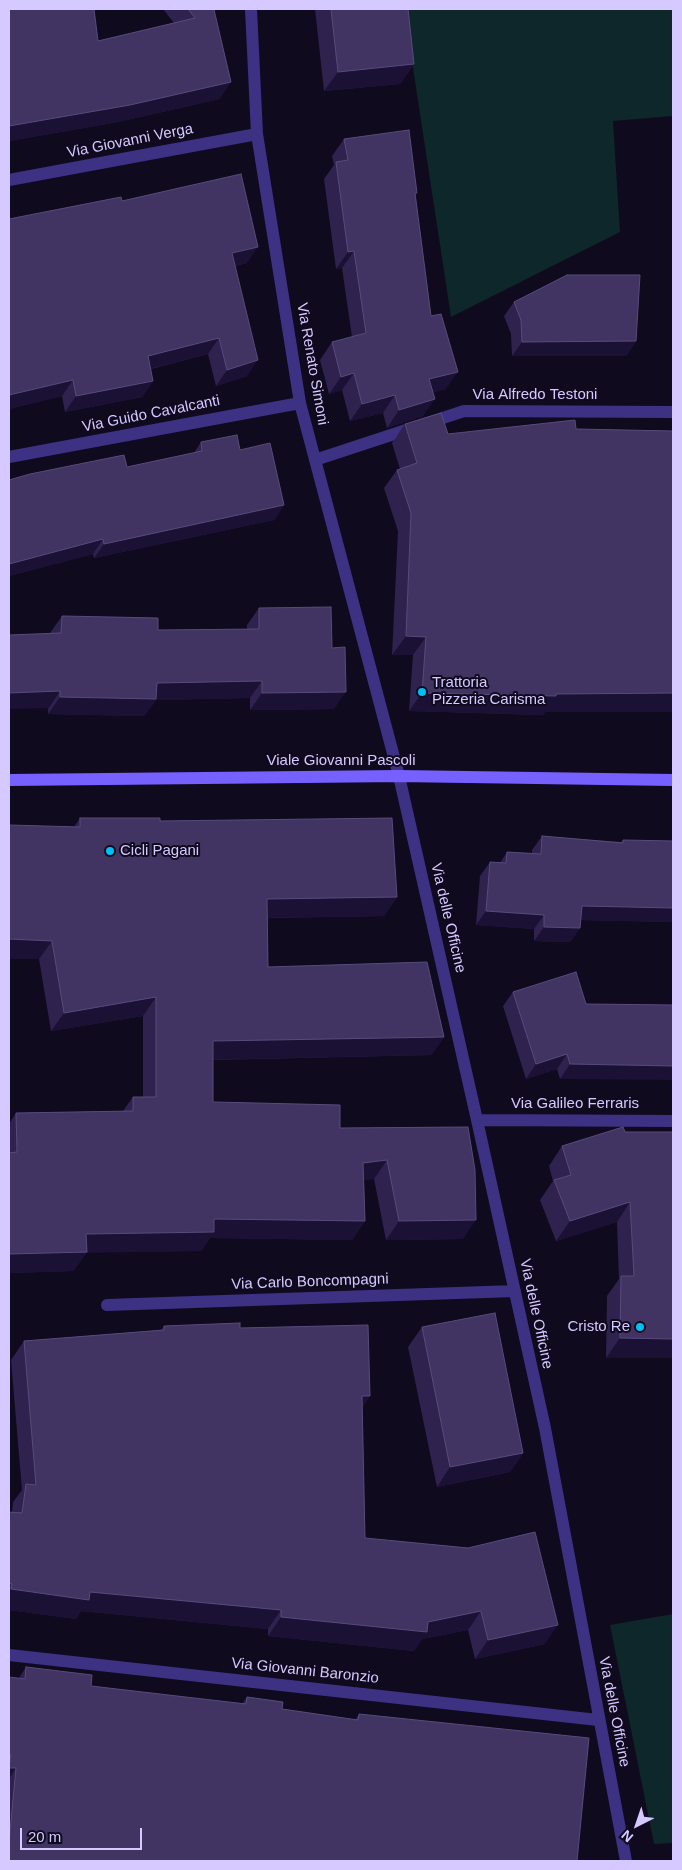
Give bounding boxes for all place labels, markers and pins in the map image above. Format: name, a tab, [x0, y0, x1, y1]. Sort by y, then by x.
place label: Trattoria Pizzeria Carisma	[432, 674, 545, 709]
marker: Trattoria Pizzeria Carisma	[416, 686, 428, 698]
place label: Cicli Pagani	[120, 842, 199, 860]
marker: Cicli Pagani	[104, 845, 116, 857]
place label: Cristo Re	[567, 1318, 630, 1336]
marker: Cristo Re	[634, 1321, 646, 1333]

